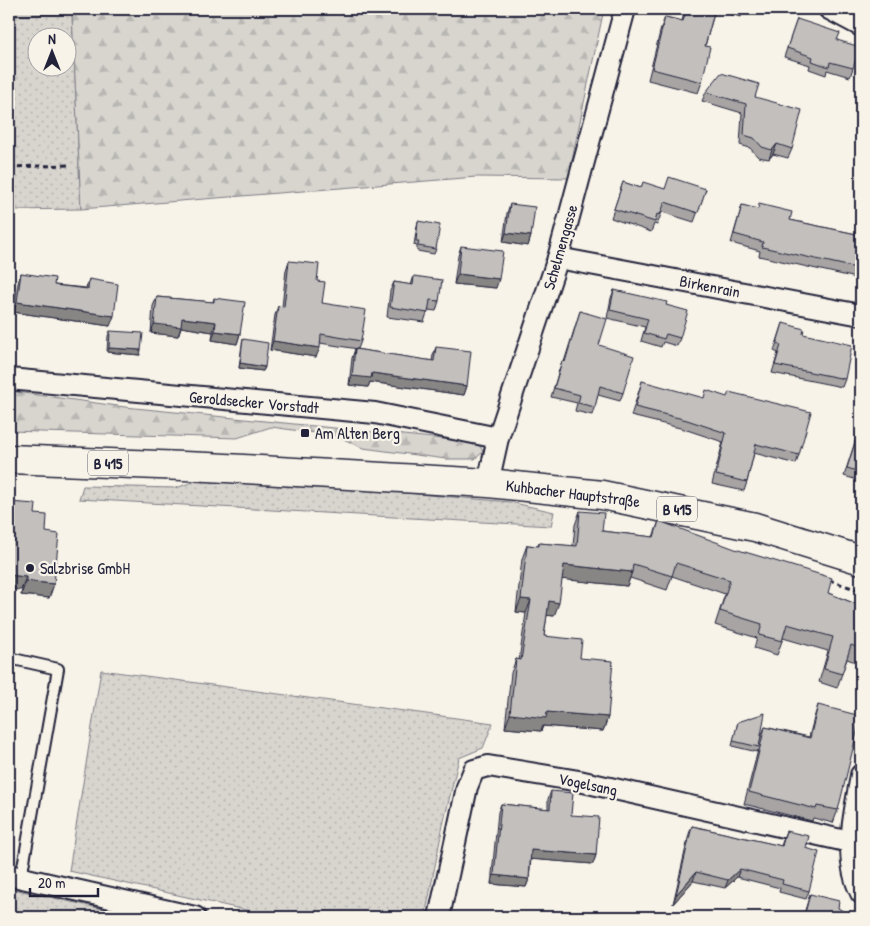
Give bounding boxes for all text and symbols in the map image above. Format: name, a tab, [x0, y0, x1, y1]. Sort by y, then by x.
north arrow	[28, 28, 78, 78]
text: N	[48, 29, 56, 48]
street label: Schelmengasse	[537, 201, 583, 292]
street label: Birkenrain	[678, 269, 742, 303]
street label: Geroldsecker Vorstadt	[188, 385, 320, 419]
place label: Am Alten Berg	[315, 422, 400, 444]
marker: Am Alten Berg	[299, 427, 311, 439]
road number: B 415	[88, 450, 128, 476]
street label: Kuhbacher Hauptstraße	[505, 474, 642, 512]
road number: B 415	[657, 496, 697, 522]
place label: Salzbrise GmbH	[40, 557, 130, 579]
marker: Salzbrise GmbH	[24, 562, 36, 574]
street label: Vogelsang	[556, 767, 620, 801]
scale bar	[30, 866, 98, 898]
text: 20 m	[38, 872, 65, 893]

